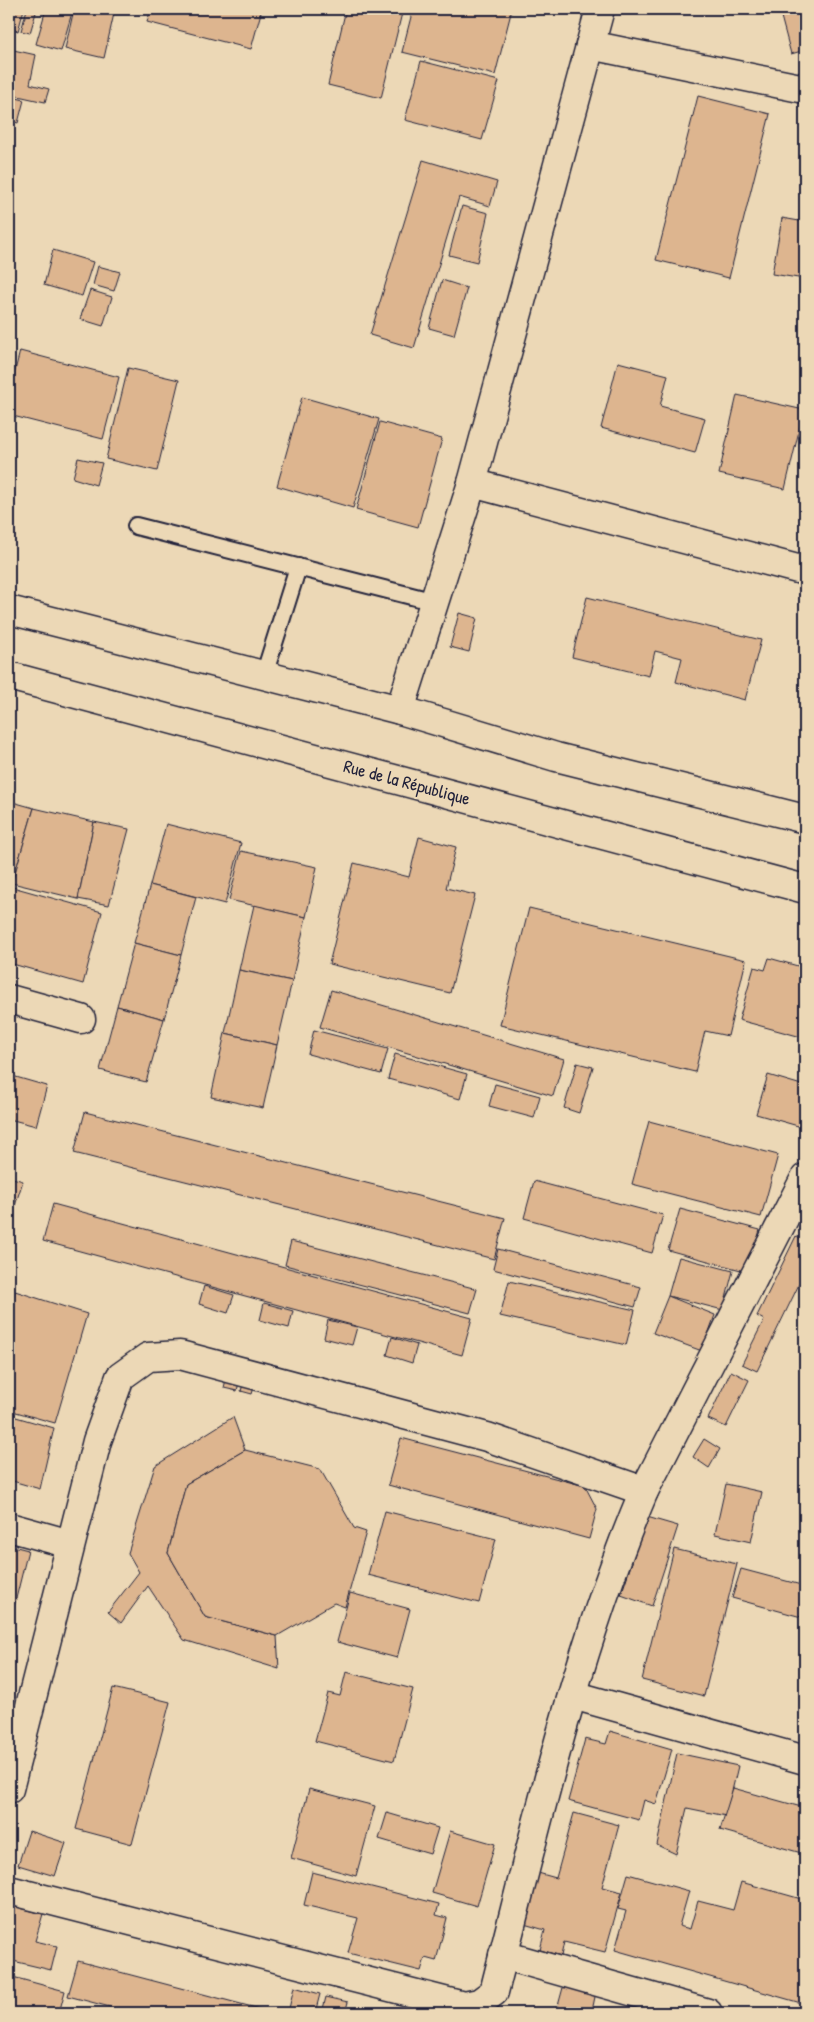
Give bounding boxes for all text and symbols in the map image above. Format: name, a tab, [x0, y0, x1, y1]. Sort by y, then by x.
street label: Rue de la République	[341, 753, 473, 811]

